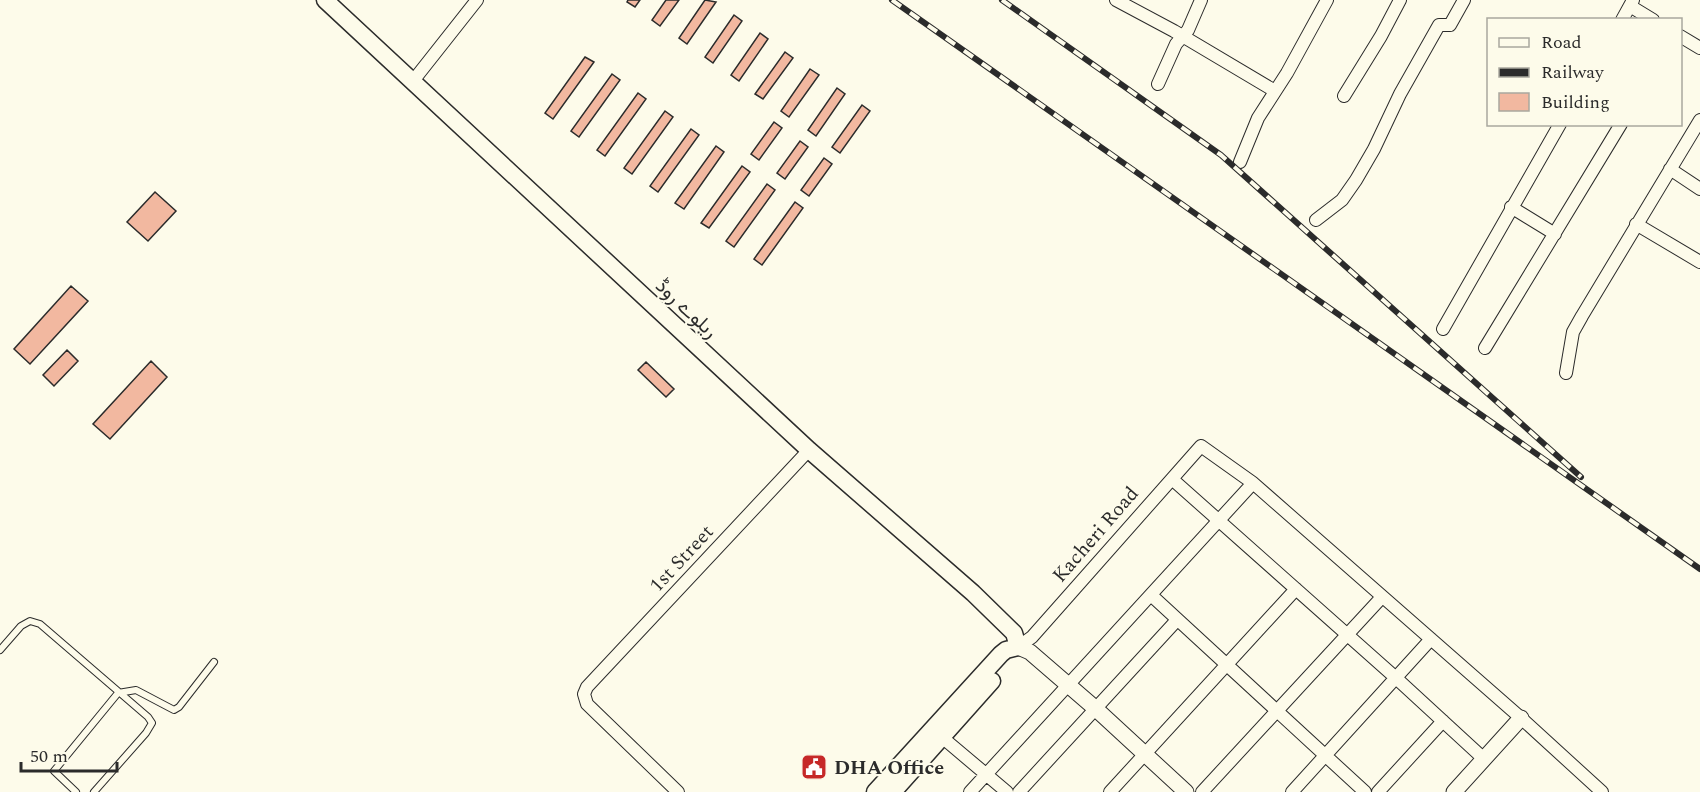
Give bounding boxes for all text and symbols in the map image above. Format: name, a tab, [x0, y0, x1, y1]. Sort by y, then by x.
legend	[1487, 18, 1682, 126]
text: Road	[1541, 29, 1582, 56]
text: Railway	[1541, 59, 1605, 86]
text: Building	[1541, 89, 1610, 116]
street label: ریلوے روڈ	[648, 272, 724, 346]
street label: Kacheri Road	[1045, 480, 1146, 589]
street label: 1st Street	[642, 518, 721, 599]
scale bar	[21, 735, 117, 773]
text: 50 m	[30, 743, 68, 770]
public building icon: DHA Office	[799, 752, 829, 782]
place label: DHA Office	[834, 753, 944, 783]

